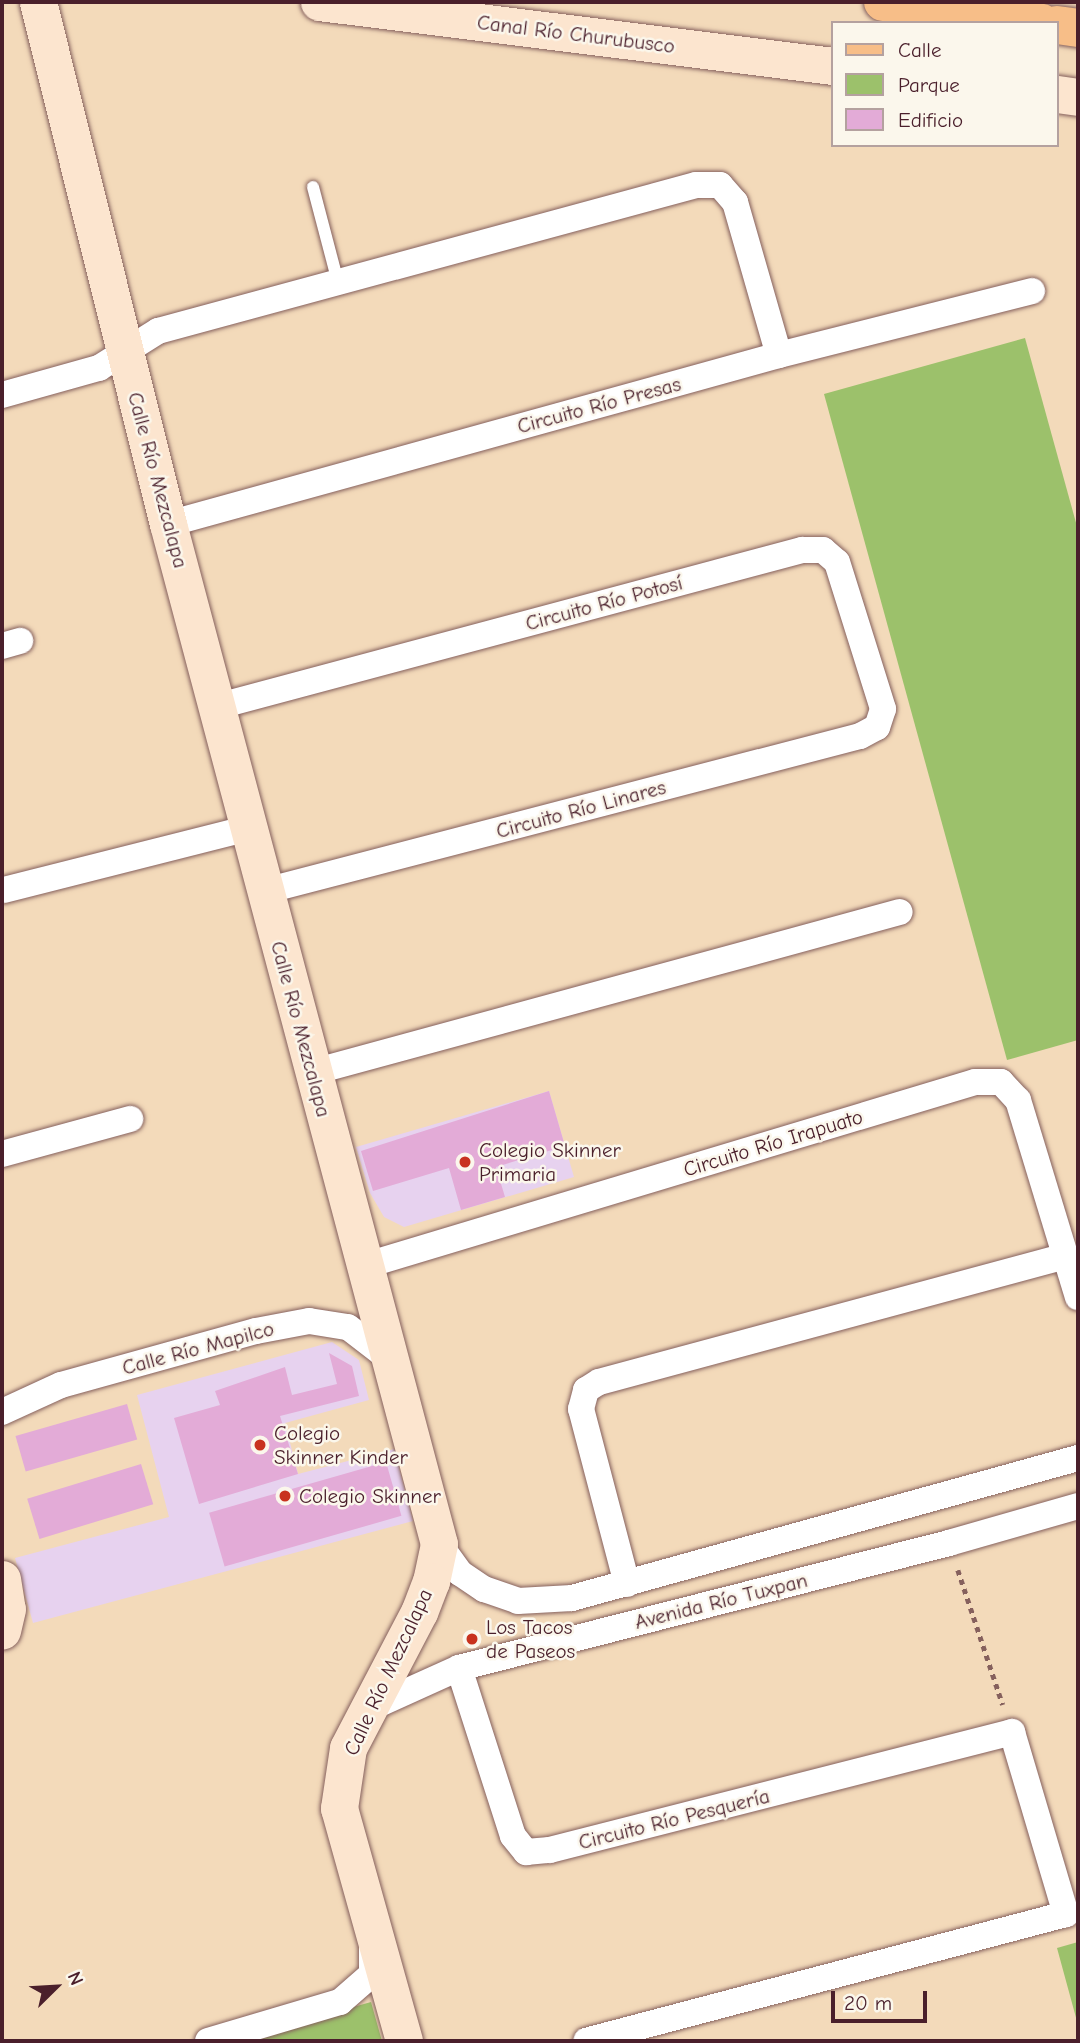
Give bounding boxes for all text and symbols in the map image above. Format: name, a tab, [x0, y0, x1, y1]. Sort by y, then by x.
street label: Canal Río Churubusco	[476, 9, 676, 59]
legend	[832, 21, 1059, 147]
text: Calle	[898, 38, 941, 62]
text: Parque	[898, 73, 960, 97]
text: Edificio	[898, 108, 963, 132]
street label: Circuito Río Presas	[514, 371, 684, 439]
street label: Calle Río Mezcalapa	[122, 389, 194, 571]
street label: Circuito Río Potosí	[523, 570, 685, 636]
street label: Circuito Río Linares	[493, 774, 669, 844]
street label: Calle Río Mezcalapa	[265, 938, 337, 1120]
street label: Circuito Río Irapuato	[680, 1104, 866, 1182]
place label: Colegio Skinner Primaria	[479, 1137, 621, 1187]
marker: Colegio Skinner Primaria	[457, 1154, 473, 1170]
street label: Calle Río Mapilco	[119, 1316, 277, 1380]
place label: Colegio Skinner Kinder	[274, 1420, 408, 1470]
marker: Colegio Skinner Kinder	[252, 1437, 268, 1453]
place label: Colegio Skinner	[299, 1483, 441, 1509]
marker: Colegio Skinner	[277, 1488, 293, 1504]
street label: Avenida Río Tuxpan	[632, 1567, 810, 1635]
street label: Calle Río Mezcalapa	[338, 1585, 438, 1759]
place label: Los Tacos de Paseos	[486, 1614, 575, 1664]
marker: Los Tacos de Paseos	[464, 1631, 480, 1647]
street label: Circuito Río Pesquería	[576, 1783, 772, 1855]
north arrow	[21, 1952, 91, 2022]
text: N	[63, 1968, 88, 1989]
scale bar	[835, 1976, 931, 2020]
text: 20 m	[844, 1991, 892, 2015]

